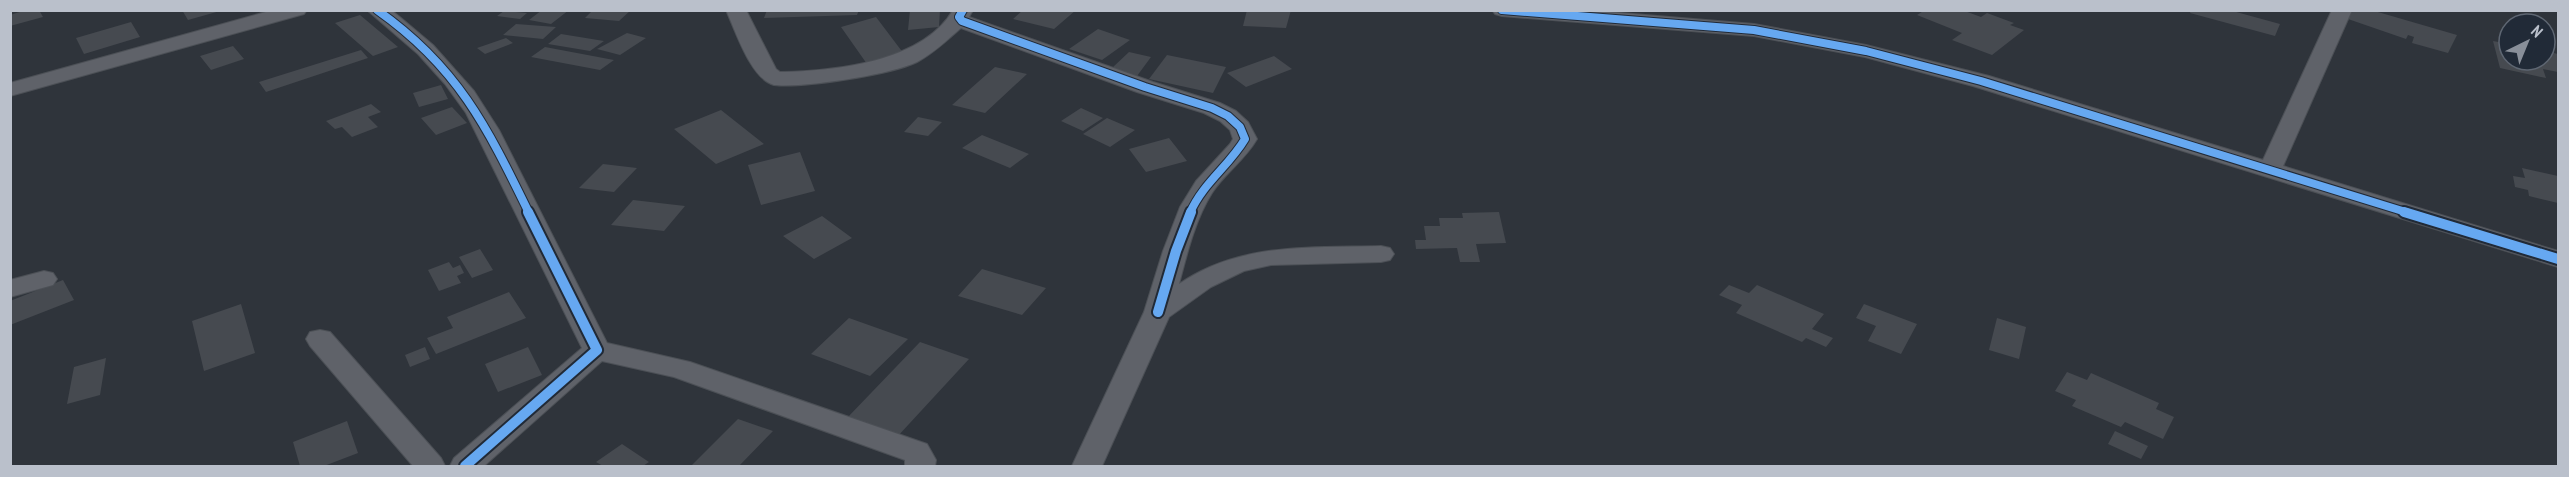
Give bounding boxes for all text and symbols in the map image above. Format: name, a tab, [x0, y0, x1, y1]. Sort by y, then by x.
north arrow	[2497, 12, 2557, 72]
text: N	[2527, 21, 2547, 41]

